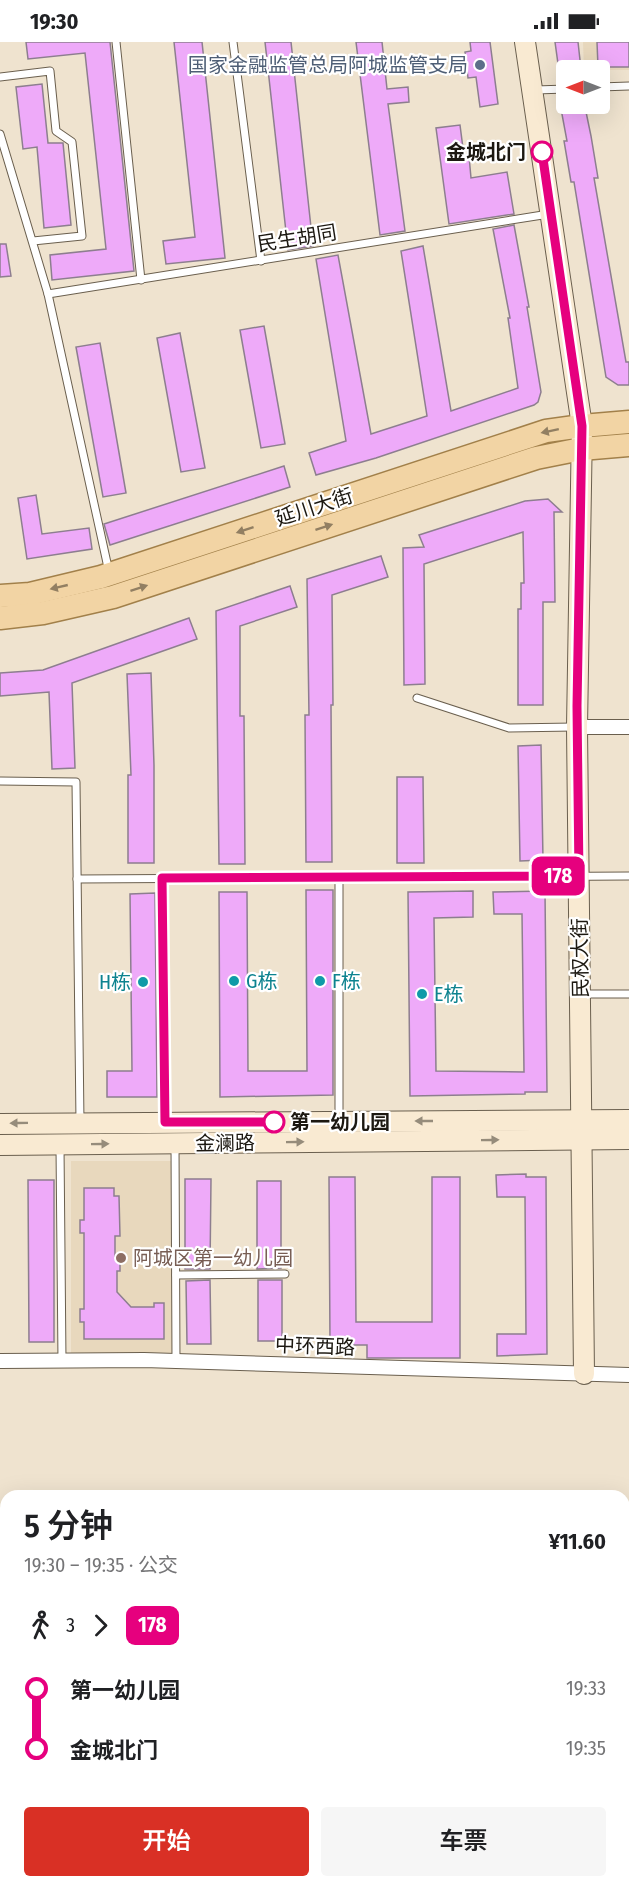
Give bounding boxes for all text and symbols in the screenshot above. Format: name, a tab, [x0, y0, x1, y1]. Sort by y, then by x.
text: 19:30	[30, 8, 79, 35]
place label: 国家金融监管总局阿城监管支局	[188, 53, 468, 77]
marker: 国家金融监管总局阿城监管支局	[473, 58, 487, 72]
north arrow	[556, 60, 610, 114]
map controls	[556, 60, 610, 114]
place label: 金城北门	[446, 140, 526, 164]
marker: 金城北门	[531, 141, 553, 163]
street label: 民生胡同	[256, 220, 338, 256]
one-way arrow	[540, 427, 559, 436]
street label: 延川大街	[272, 483, 356, 531]
one-way arrow	[315, 522, 333, 531]
one-way arrow	[236, 526, 254, 535]
one-way arrow	[49, 583, 68, 593]
one-way arrow	[130, 583, 148, 592]
line badge: 178	[524, 856, 592, 896]
text: 178	[544, 863, 572, 889]
street label: 民权大街	[567, 918, 593, 998]
place label: G栋	[246, 969, 277, 993]
place label: F栋	[332, 969, 361, 993]
place label: H栋	[99, 970, 131, 994]
marker: G栋	[227, 974, 241, 988]
marker: F栋	[313, 974, 327, 988]
marker: H栋	[136, 975, 150, 989]
place label: E栋	[434, 982, 463, 1006]
marker: E栋	[415, 987, 429, 1001]
place label: 第一幼儿园	[290, 1110, 390, 1134]
marker: 第一幼儿园	[263, 1111, 285, 1133]
one-way arrow	[414, 1116, 433, 1126]
one-way arrow	[9, 1119, 28, 1128]
street label: 金澜路	[195, 1130, 255, 1156]
one-way arrow	[481, 1135, 500, 1145]
one-way arrow	[286, 1137, 305, 1147]
one-way arrow	[91, 1139, 110, 1149]
place label: 阿城区第一幼儿园	[133, 1246, 293, 1270]
marker: 阿城区第一幼儿园	[114, 1251, 128, 1265]
street label: 中环西路	[275, 1333, 355, 1359]
text: 5 分钟	[24, 1506, 113, 1546]
text: ¥11.60	[549, 1528, 606, 1555]
text: 19:30 – 19:35 · 公交	[24, 1553, 178, 1577]
icon: walk	[24, 1609, 57, 1642]
icon: forward	[84, 1609, 117, 1642]
text: 178	[138, 1612, 167, 1638]
text: 3	[66, 1613, 75, 1637]
text: 19:33	[566, 1676, 606, 1700]
text: 第一幼儿园	[70, 1677, 180, 1704]
text: 19:35	[566, 1736, 606, 1760]
text: 金城北门	[70, 1737, 158, 1764]
button: 开始	[24, 1807, 309, 1876]
button: 车票	[321, 1807, 606, 1876]

